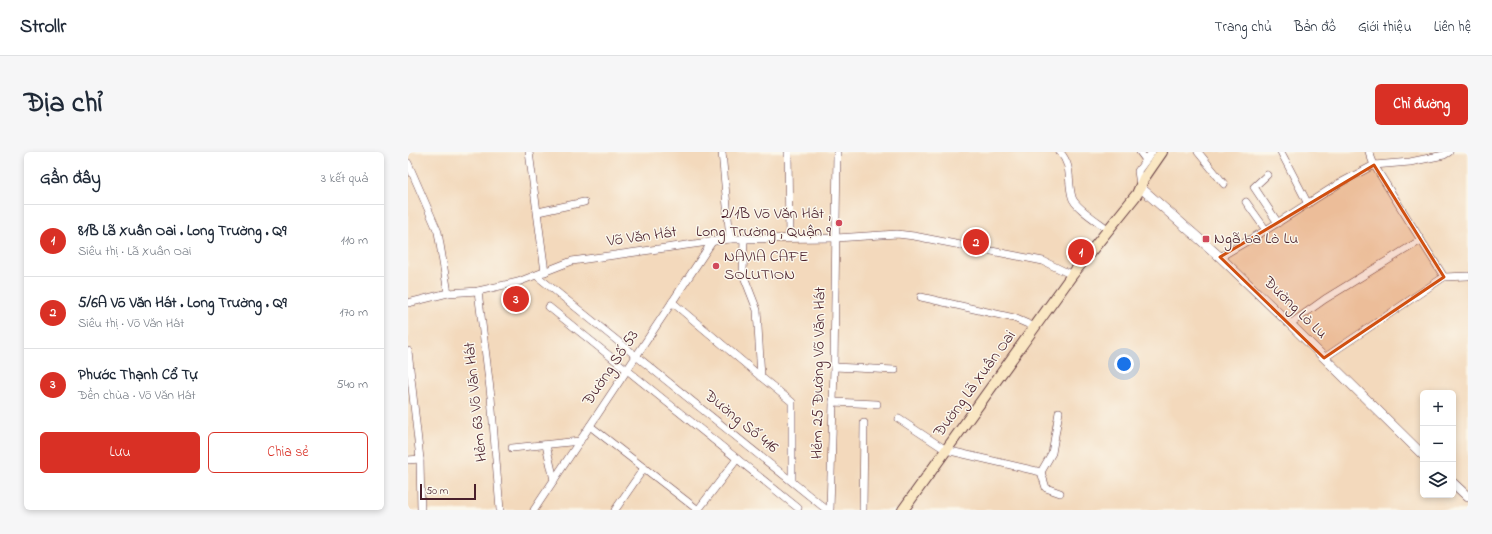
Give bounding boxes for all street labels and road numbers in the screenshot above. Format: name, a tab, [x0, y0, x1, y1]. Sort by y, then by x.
street label: Võ Văn Hát	[605, 220, 679, 254]
street label: Đường Lò Lu	[1257, 270, 1333, 345]
street label: Hẻm 25 Đường Võ Văn Hát	[805, 286, 833, 459]
street label: Đường Số 53	[576, 325, 645, 411]
street label: Đường Lã Xuân Oai	[927, 325, 1022, 443]
street label: Hẻm 63 Võ Văn Hát	[458, 340, 494, 463]
street label: Đường Số 416	[698, 384, 783, 460]

